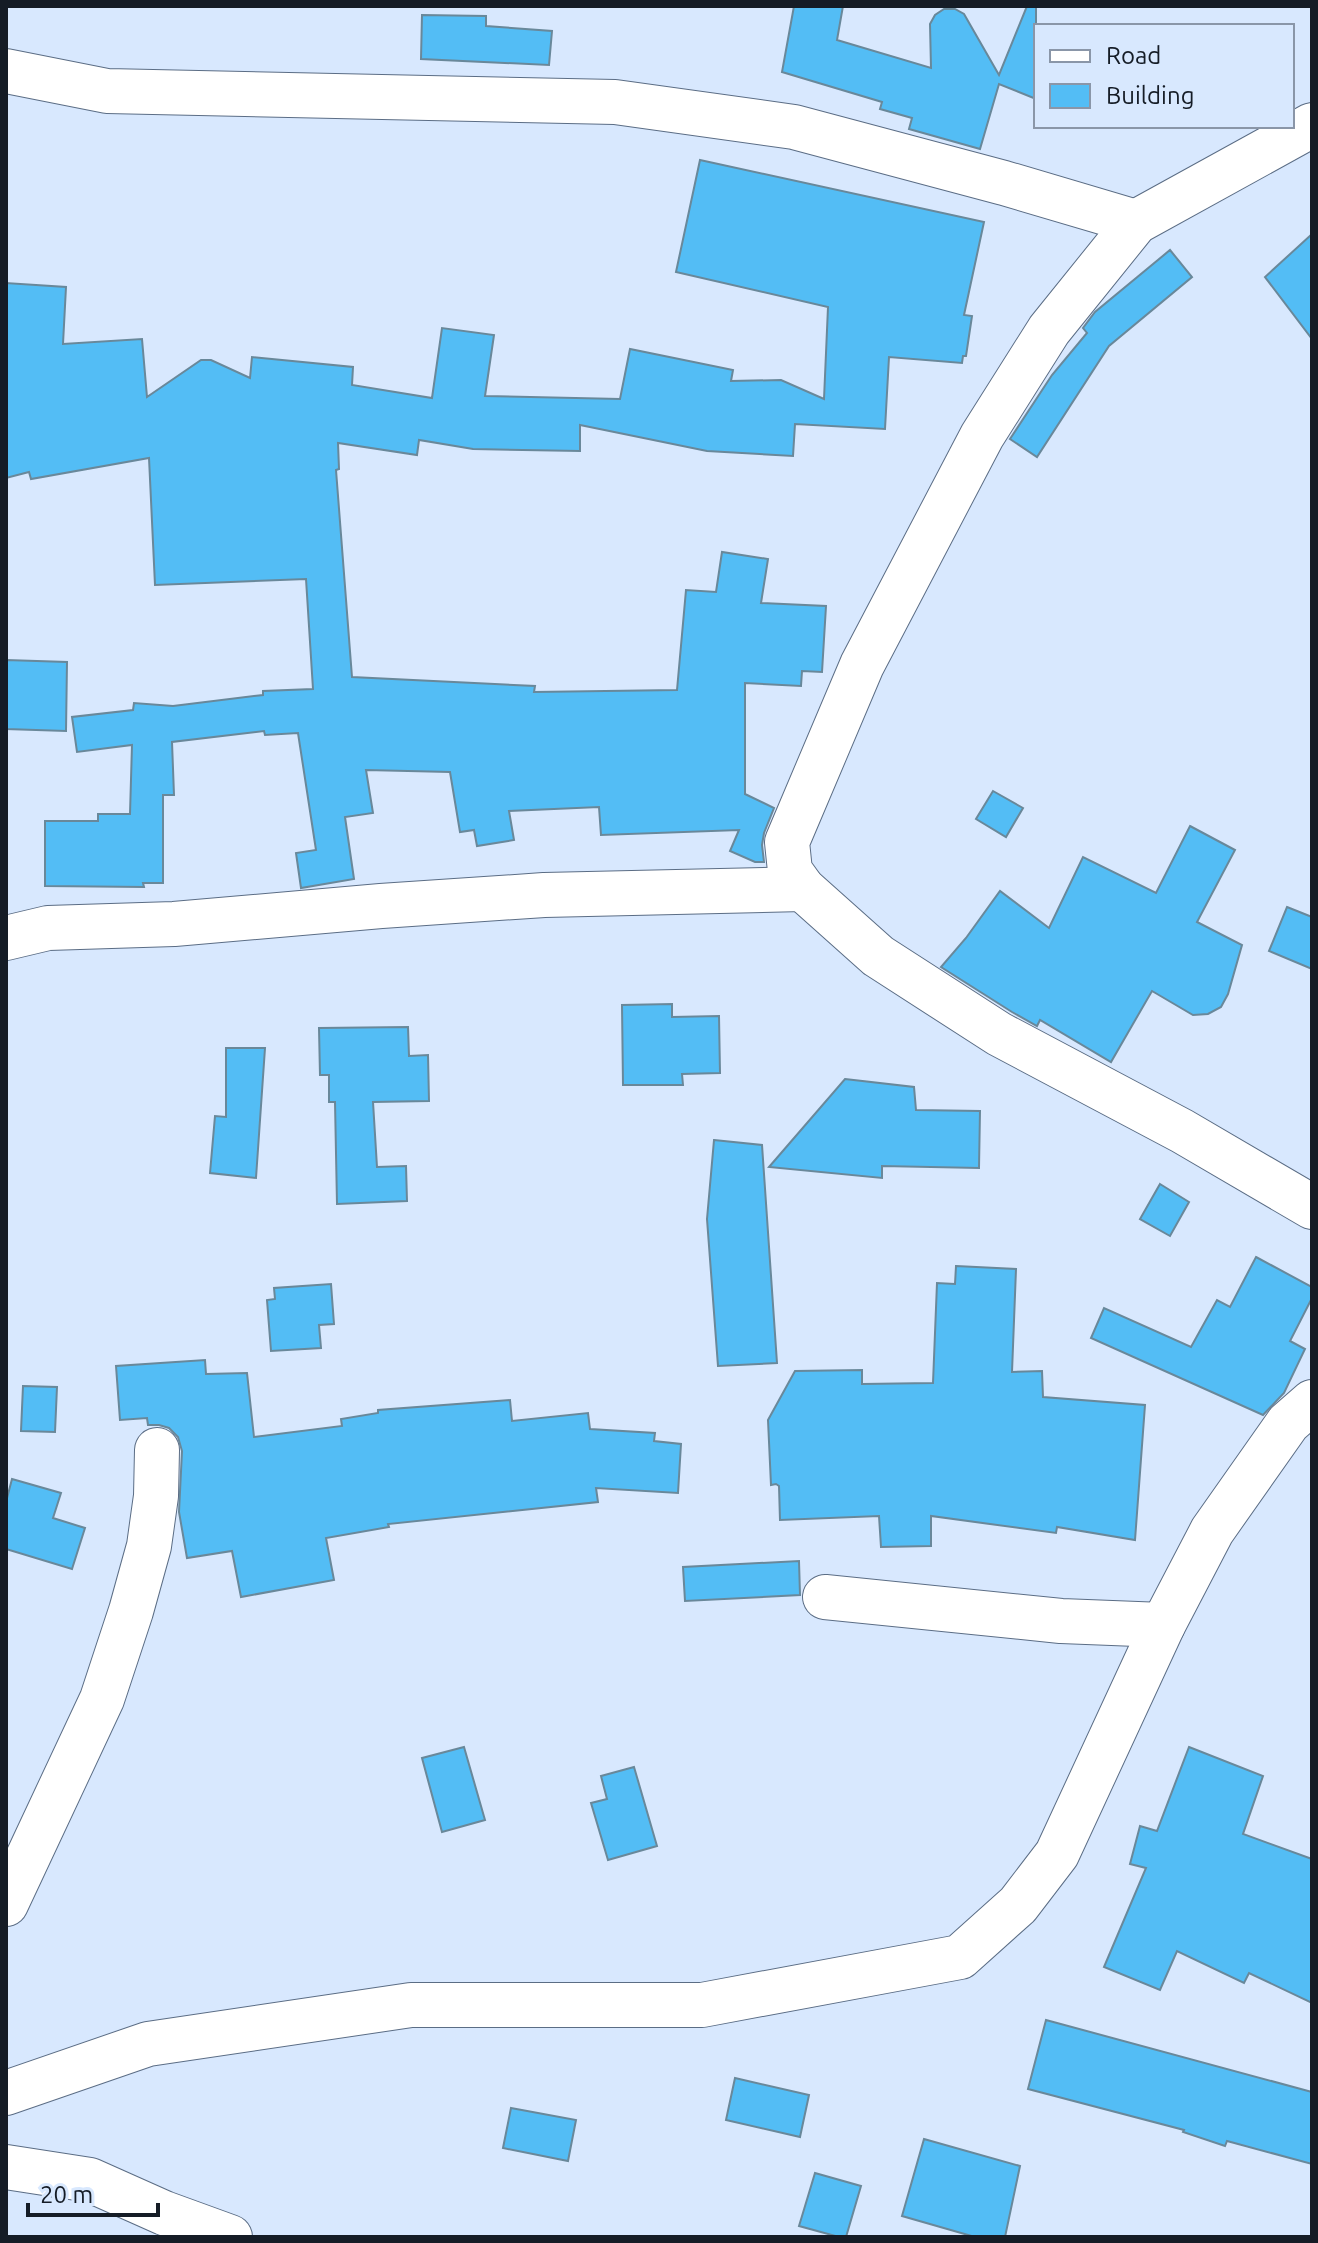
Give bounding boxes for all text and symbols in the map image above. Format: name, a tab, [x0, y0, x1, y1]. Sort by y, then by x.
legend	[1034, 24, 1294, 128]
text: Road	[1106, 42, 1161, 69]
text: Building	[1106, 82, 1194, 109]
scale bar	[28, 2167, 158, 2217]
text: 20 m	[40, 2181, 93, 2208]

